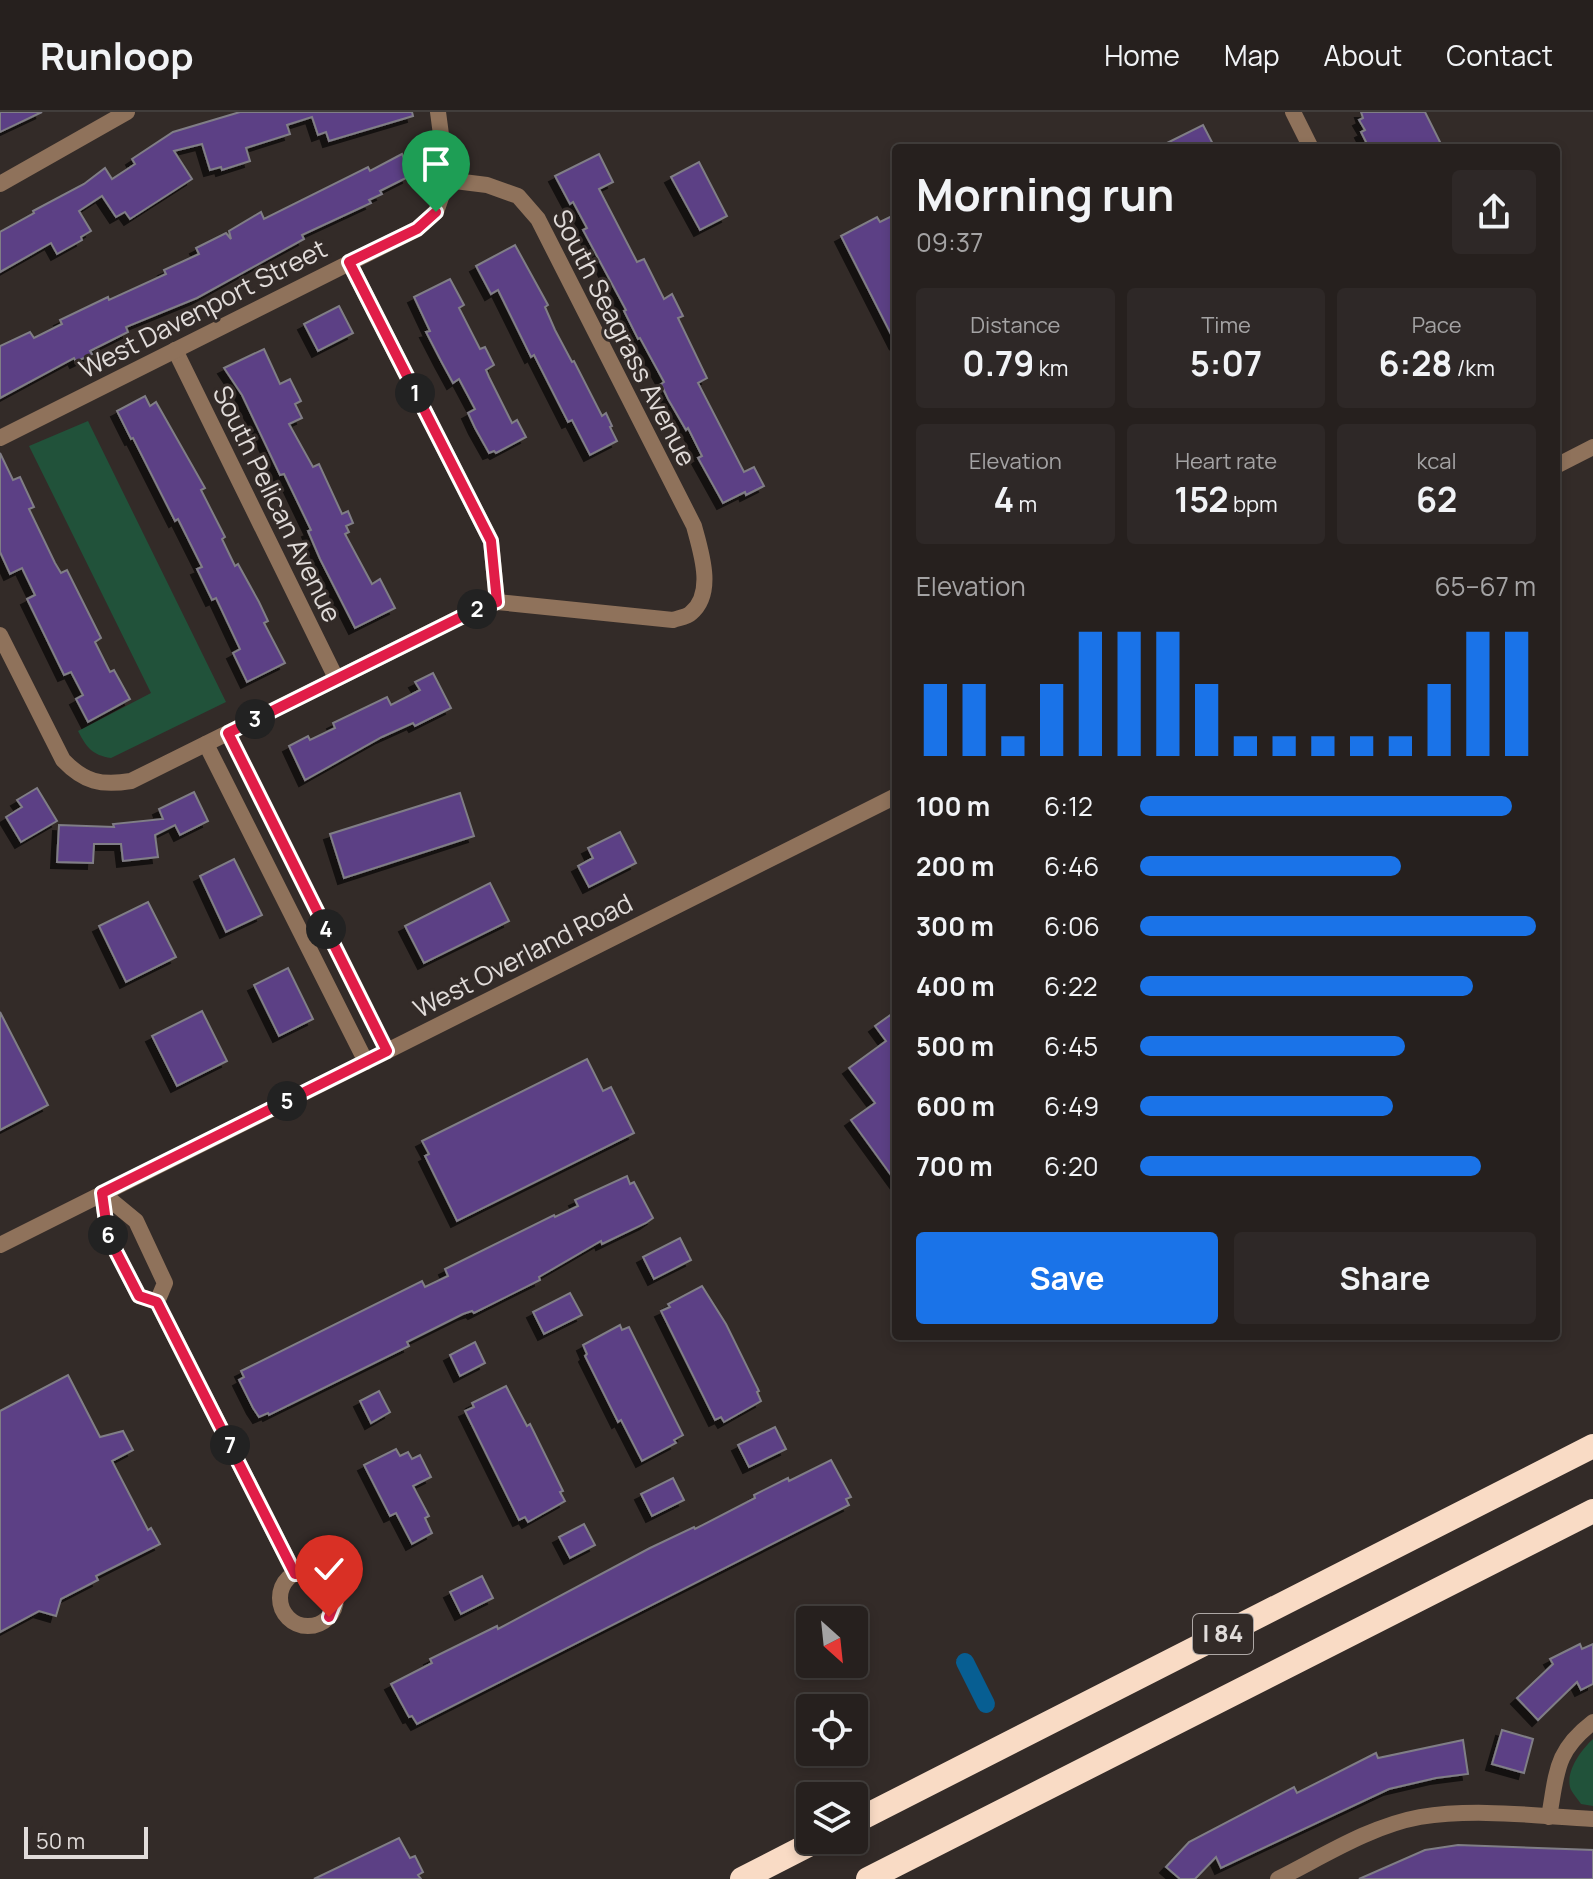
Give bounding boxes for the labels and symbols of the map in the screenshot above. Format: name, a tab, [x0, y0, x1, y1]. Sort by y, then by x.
pin	[402, 130, 470, 212]
street label: South Seagrass Avenue	[544, 203, 705, 472]
street label: West Davenport Street	[72, 230, 333, 386]
pin: 1	[395, 373, 435, 413]
street label: South Pelican Avenue	[205, 379, 351, 628]
pin: 2	[457, 589, 497, 629]
pin: 3	[235, 699, 275, 739]
street label: West Overland Road	[407, 884, 638, 1026]
pin: 4	[306, 909, 346, 949]
pin: 5	[267, 1081, 307, 1121]
pin: 6	[88, 1215, 128, 1255]
pin: 7	[210, 1425, 250, 1465]
pin	[295, 1535, 363, 1617]
north arrow	[796, 1606, 868, 1678]
road number: I 84	[1193, 1614, 1253, 1654]
scale bar	[24, 1823, 148, 1859]

